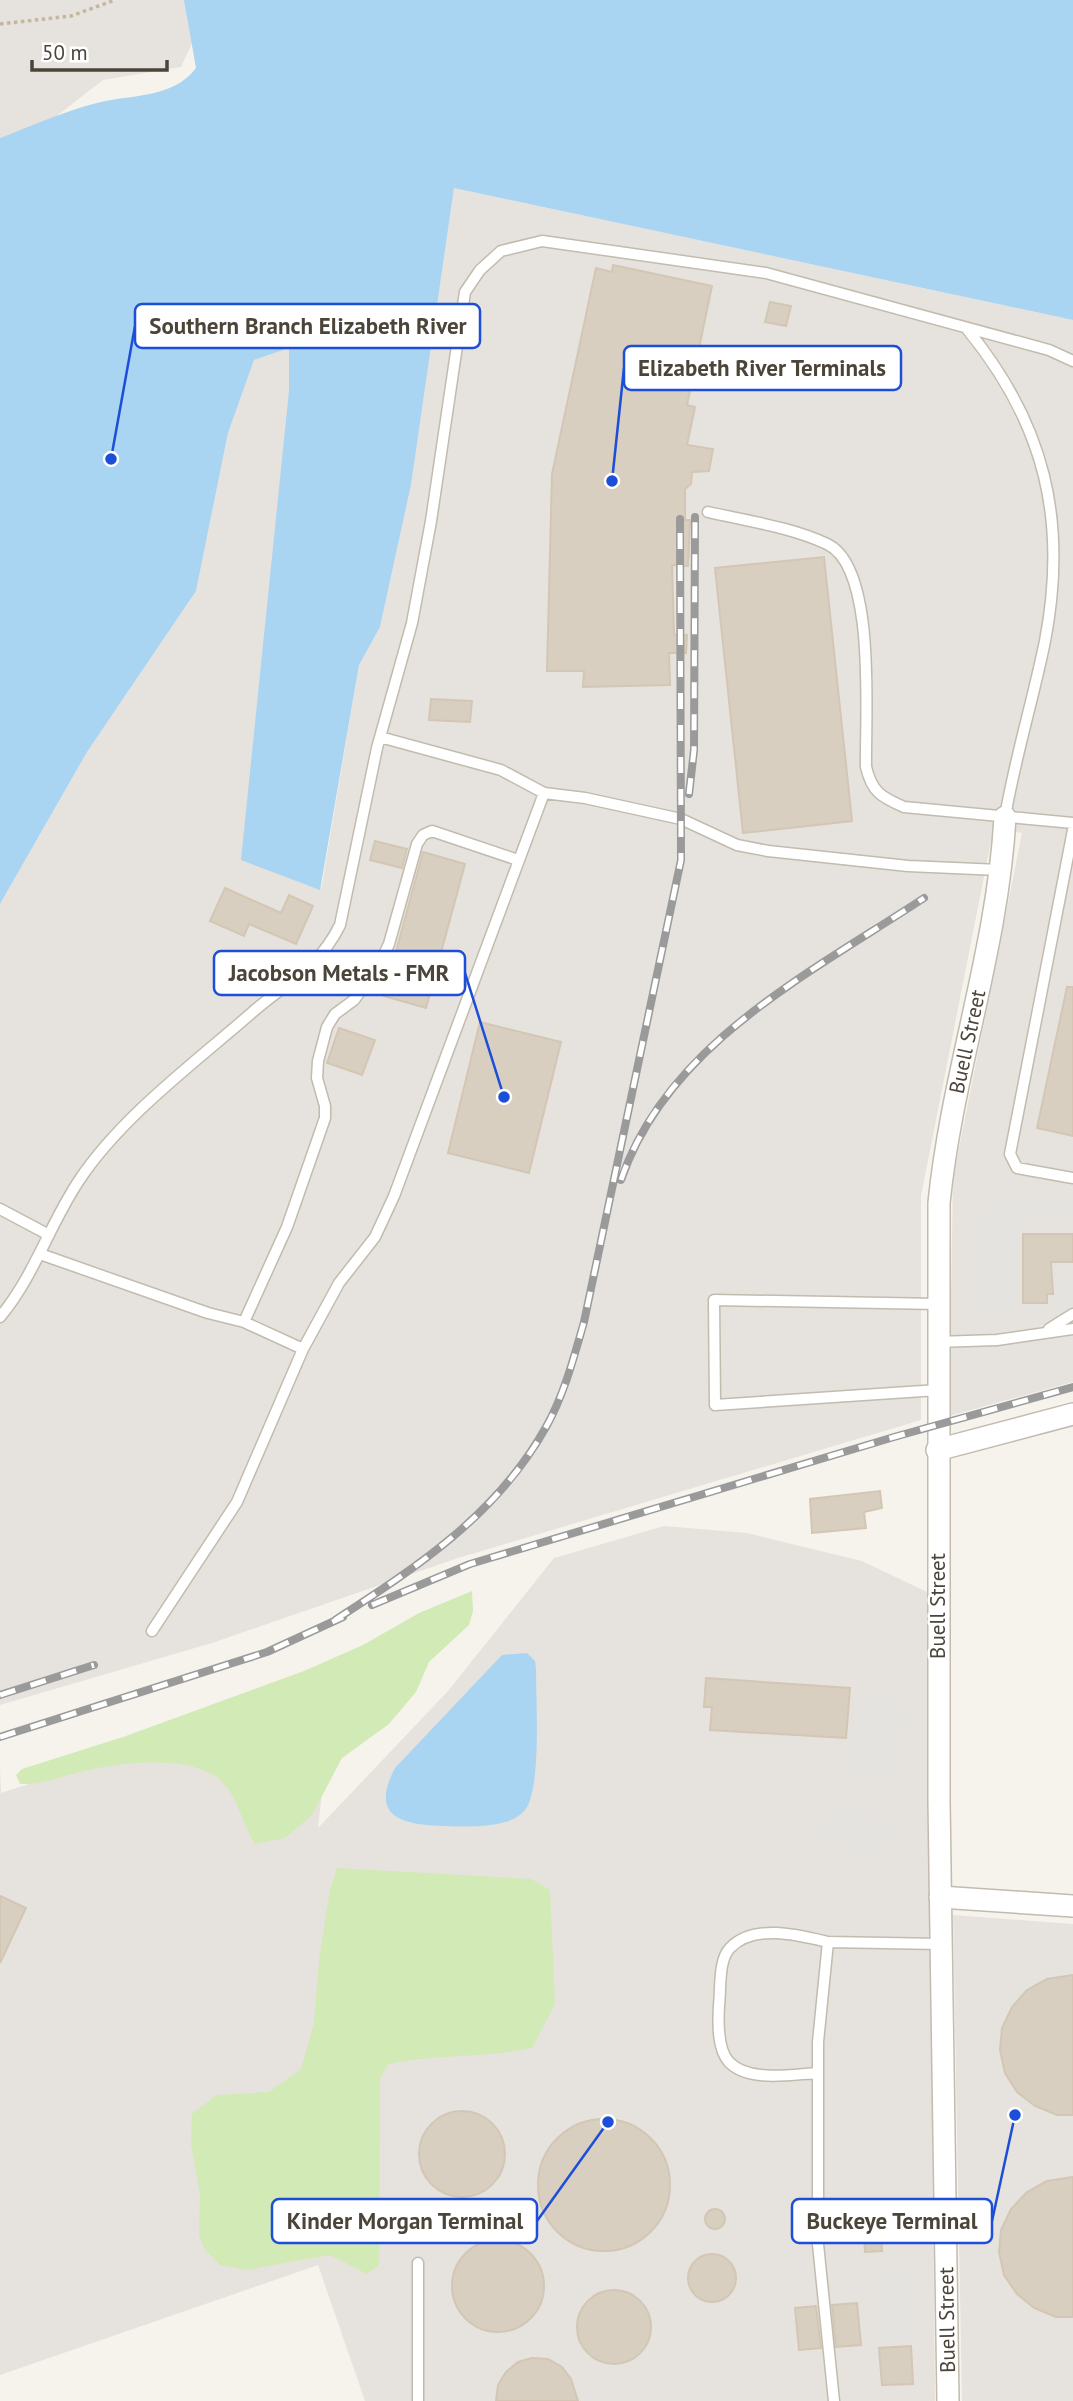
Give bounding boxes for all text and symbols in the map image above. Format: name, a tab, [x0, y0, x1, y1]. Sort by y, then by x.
scale bar	[32, 28, 166, 72]
text: 50 m	[42, 39, 88, 66]
callout: Southern Branch Elizabeth River	[135, 304, 480, 348]
text: Southern Branch Elizabeth River	[149, 311, 468, 340]
callout: Elizabeth River Terminals	[624, 346, 901, 390]
text: Elizabeth River Terminals	[638, 353, 886, 382]
callout: Jacobson Metals - FMR	[214, 951, 465, 995]
text: Jacobson Metals - FMR	[228, 958, 450, 987]
street label: Buell Street	[943, 987, 991, 1096]
street label: Buell Street	[924, 1553, 951, 1659]
callout: Kinder Morgan Terminal	[272, 2199, 537, 2243]
callout: Buckeye Terminal	[792, 2199, 992, 2243]
text: Kinder Morgan Terminal	[287, 2206, 523, 2235]
text: Buckeye Terminal	[806, 2206, 978, 2235]
street label: Buell Street	[932, 2267, 961, 2373]

